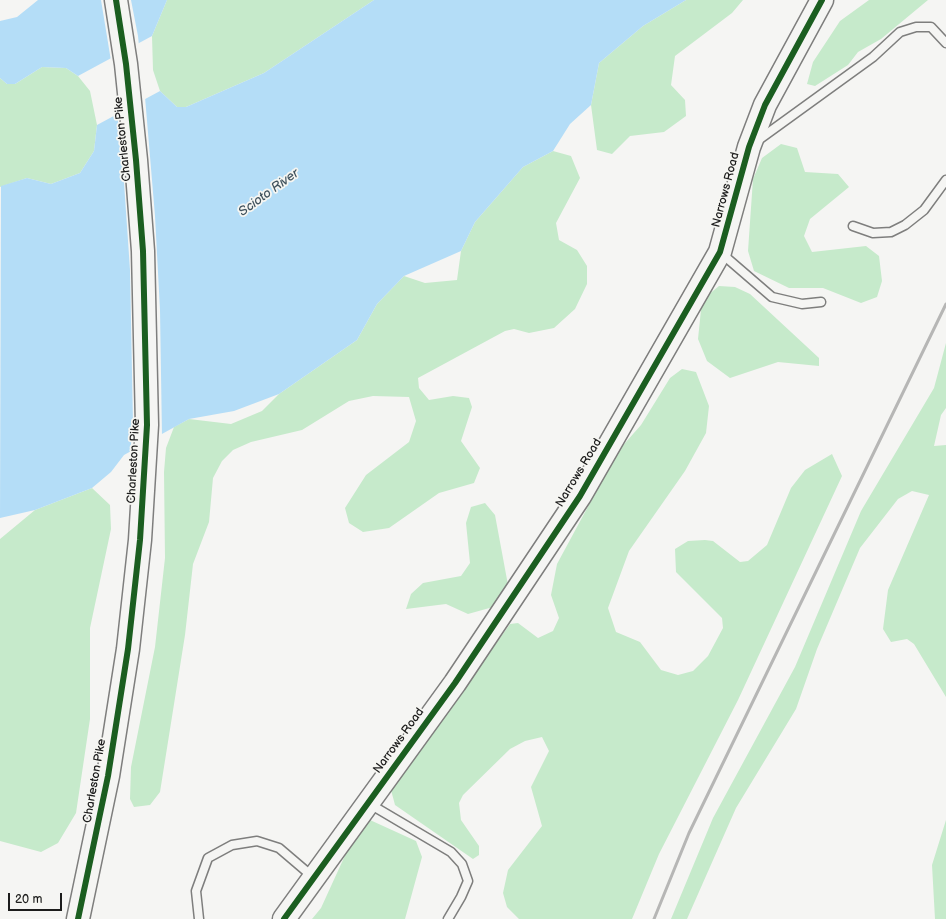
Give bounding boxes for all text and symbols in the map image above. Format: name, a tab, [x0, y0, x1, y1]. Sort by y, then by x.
street label: Charleston Pike	[111, 96, 135, 182]
street label: Narrows Road	[709, 151, 743, 229]
water label: Scioto River	[236, 166, 302, 220]
street label: Charleston Pike	[125, 418, 143, 504]
street label: Narrows Road	[553, 436, 605, 510]
street label: Narrows Road	[370, 706, 428, 776]
street label: Charleston Pike	[81, 738, 109, 824]
scale bar	[10, 885, 64, 911]
text: 20 m	[15, 892, 42, 907]

